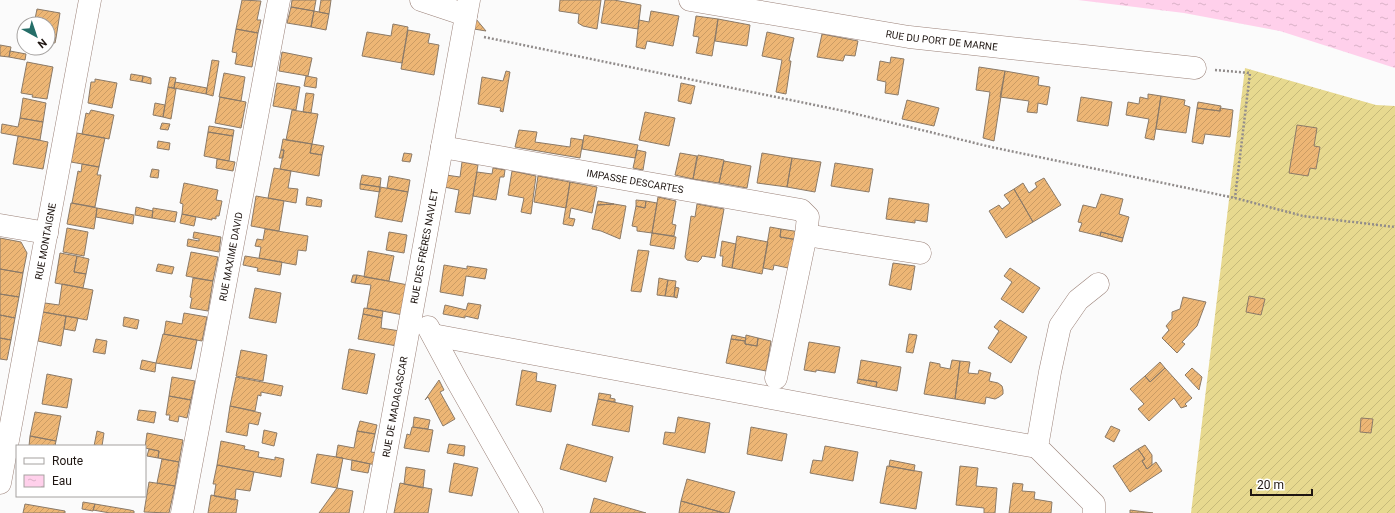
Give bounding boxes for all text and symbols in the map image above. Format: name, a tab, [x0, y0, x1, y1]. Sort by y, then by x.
north arrow	[16, 16, 56, 56]
street label: RUE DU PORT DE MARNE	[885, 28, 999, 53]
text: N	[35, 36, 49, 51]
street label: IMPASSE DESCARTES	[586, 167, 684, 195]
street label: RUE DES FRÈRES NAVLET	[408, 188, 440, 305]
street label: RUE MONTAIGNE	[33, 202, 58, 281]
street label: RUE MAXIME DAVID	[217, 211, 245, 302]
street label: RUE DE MADAGASCAR	[380, 356, 410, 458]
legend	[16, 445, 146, 497]
text: Route	[52, 454, 83, 468]
scale bar	[1251, 471, 1312, 497]
text: Eau	[52, 474, 72, 488]
text: 20 m	[1257, 478, 1284, 492]

